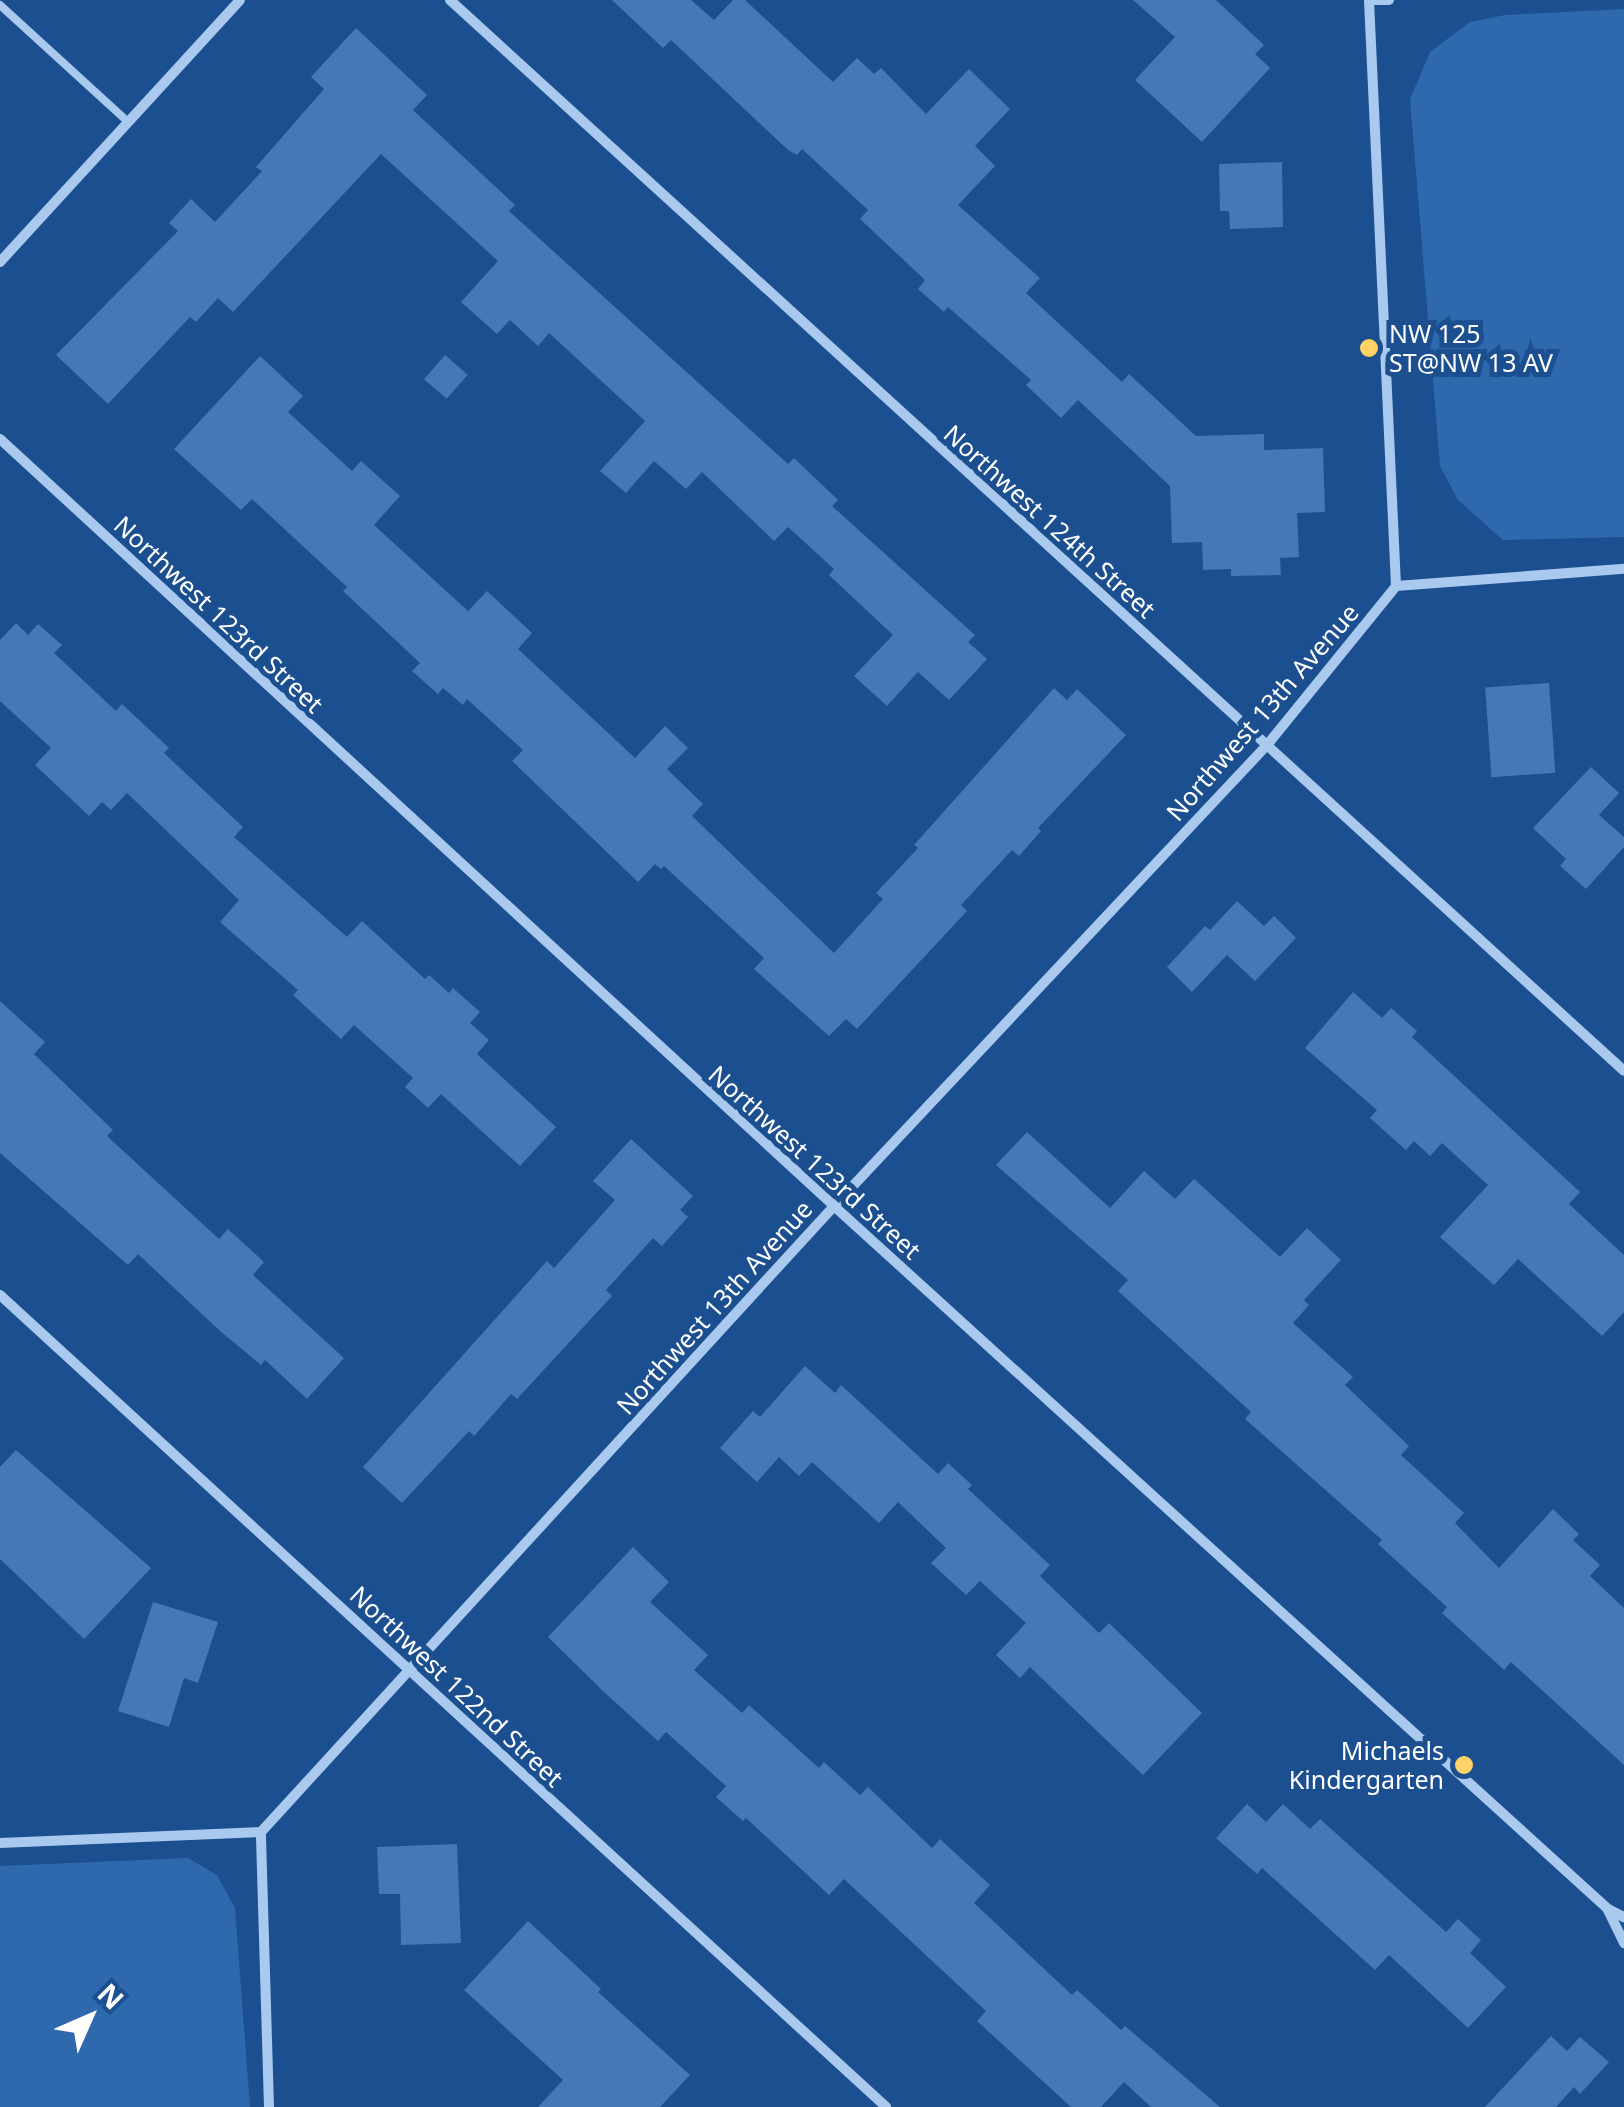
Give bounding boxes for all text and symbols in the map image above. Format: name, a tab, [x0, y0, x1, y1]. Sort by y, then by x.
place label: NW 125 ST@NW 13 AV	[1389, 319, 1553, 378]
marker: NW 125 ST@NW 13 AV	[1358, 337, 1380, 359]
street label: Northwest 124th Street	[938, 418, 1162, 624]
street label: Northwest 123rd Street	[108, 509, 330, 719]
street label: Northwest 13th Avenue	[1160, 597, 1364, 827]
street label: Northwest 123rd Street	[703, 1059, 927, 1265]
street label: Northwest 13th Avenue	[610, 1194, 818, 1420]
street label: Northwest 122nd Street	[344, 1579, 570, 1793]
place label: Michaels Kindergarten	[1289, 1736, 1444, 1795]
marker: Michaels Kindergarten	[1453, 1754, 1475, 1776]
north arrow	[40, 1967, 140, 2067]
text: N	[90, 1974, 133, 2017]

